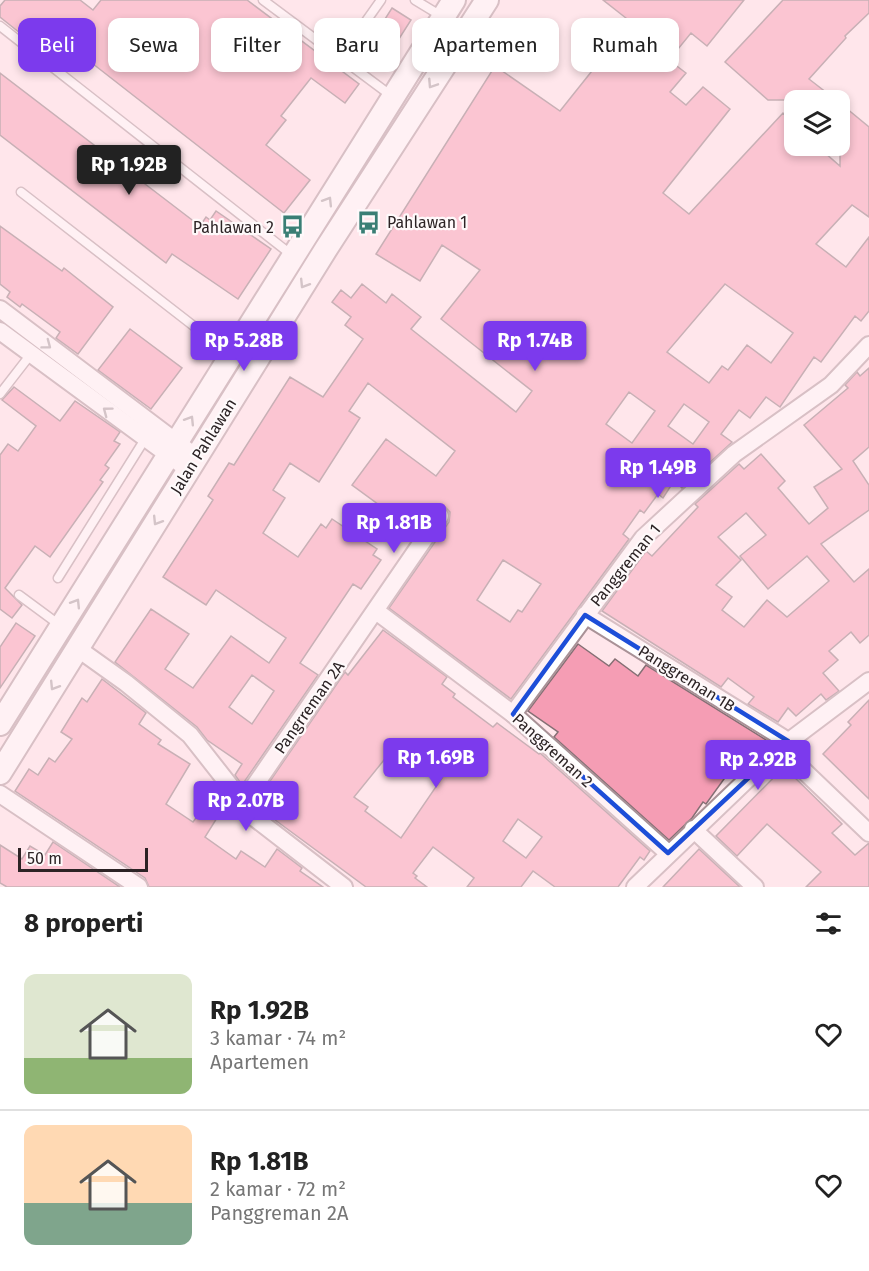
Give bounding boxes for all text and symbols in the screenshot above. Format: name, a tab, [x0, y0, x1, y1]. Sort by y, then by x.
chip: Beli	[18, 18, 96, 72]
chip: Sewa	[108, 18, 199, 72]
chip: Filter	[211, 18, 302, 72]
chip: Baru	[314, 18, 400, 72]
chip: Apartemen	[412, 18, 559, 72]
chip: Rumah	[571, 18, 679, 72]
one-way arrow	[428, 77, 439, 88]
map controls	[784, 90, 850, 156]
button: layers	[784, 90, 850, 156]
pin: Rp 1.92B	[67, 145, 191, 196]
text: Rp 1.92B	[91, 152, 167, 176]
one-way arrow	[320, 197, 331, 208]
bus stop icon: Pahlawan 1	[356, 209, 382, 235]
place label: Pahlawan 1	[387, 213, 467, 232]
bus stop icon: Pahlawan 2	[279, 214, 305, 240]
place label: Pahlawan 2	[193, 218, 274, 237]
one-way arrow	[300, 278, 312, 288]
pin: Rp 5.28B	[182, 321, 306, 372]
pin: Rp 1.74B	[473, 321, 597, 372]
text: Rp 5.28B	[205, 328, 283, 352]
text: Rp 1.74B	[497, 328, 573, 352]
one-way arrow	[40, 338, 51, 349]
street label: Jalan Pahlawan	[166, 395, 240, 498]
one-way arrow	[103, 407, 114, 418]
one-way arrow	[183, 416, 195, 426]
pin: Rp 1.49B	[596, 448, 720, 499]
text: Rp 1.49B	[619, 455, 697, 479]
pin: Rp 1.81B	[332, 503, 456, 554]
text: Rp 1.81B	[356, 510, 432, 534]
one-way arrow	[152, 515, 164, 525]
street label: Panggreman 1	[586, 520, 664, 610]
one-way arrow	[68, 599, 80, 609]
street label: Panggreman 1B	[635, 641, 739, 716]
street label: Pangrreman 2A	[271, 657, 349, 757]
one-way arrow	[49, 680, 61, 690]
street label: Panggreman 2	[509, 709, 597, 791]
pin: Rp 1.69B	[374, 738, 498, 789]
pin: Rp 2.92B	[696, 740, 820, 791]
text: Rp 1.69B	[397, 745, 475, 769]
text: Rp 2.92B	[719, 747, 797, 771]
pin: Rp 2.07B	[184, 781, 308, 832]
text: Rp 2.07B	[208, 788, 284, 812]
scale bar	[18, 845, 148, 872]
text: 50 m	[27, 849, 62, 868]
icon: filters	[812, 907, 845, 940]
text: 8 properti	[24, 908, 143, 939]
text: Rp 1.92B	[210, 995, 309, 1026]
icon: home	[72, 998, 144, 1070]
icon: heart	[812, 1018, 845, 1051]
text: 3 kamar · 74 m²	[210, 1026, 346, 1050]
text: Apartemen	[210, 1050, 309, 1074]
text: Rp 1.81B	[210, 1146, 308, 1177]
icon: home	[72, 1149, 144, 1221]
icon: heart	[812, 1169, 845, 1202]
text: 2 kamar · 72 m²	[210, 1177, 346, 1201]
text: Panggreman 2A	[210, 1201, 348, 1225]

